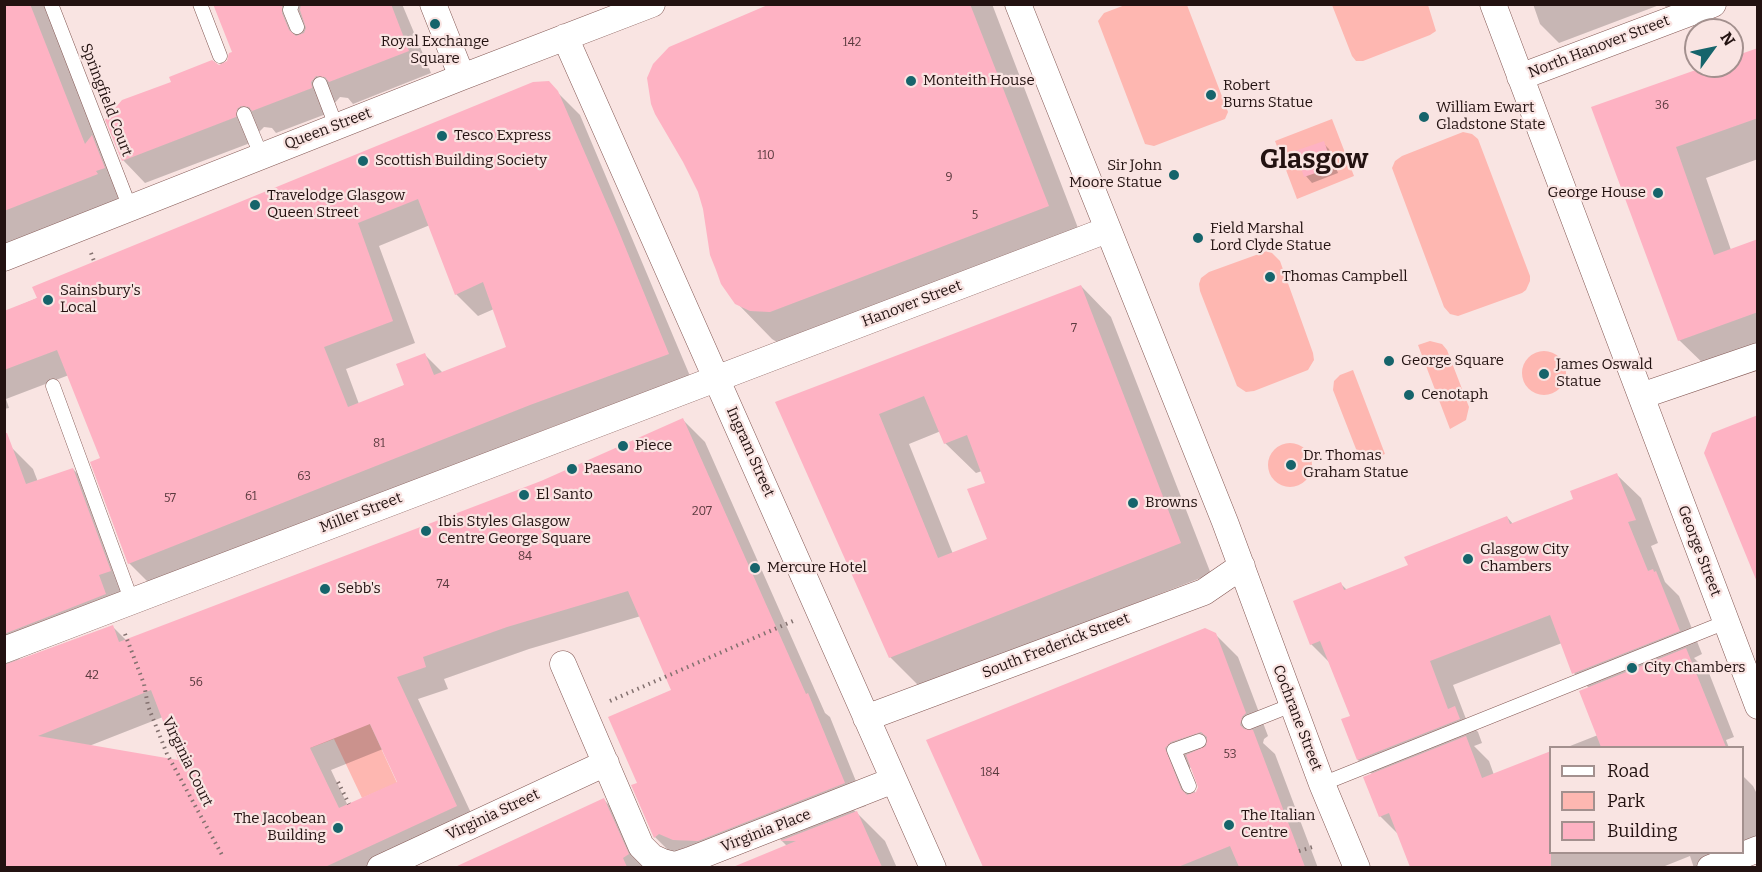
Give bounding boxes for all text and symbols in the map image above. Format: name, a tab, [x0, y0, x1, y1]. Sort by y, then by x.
street label: North Hanover Street	[1526, 12, 1672, 82]
marker: Royal Exchange Square	[428, 17, 442, 31]
north arrow	[1684, 18, 1744, 78]
text: N	[1717, 29, 1739, 49]
place label: Royal Exchange Square	[381, 33, 489, 68]
house number: 142	[843, 36, 861, 50]
street label: Springfield Court	[76, 41, 136, 159]
place label: Monteith House	[923, 72, 1035, 90]
marker: Monteith House	[904, 74, 918, 88]
place label: Robert Burns Statue	[1223, 77, 1313, 112]
marker: Robert Burns Statue	[1204, 88, 1218, 102]
place label: William Ewart Gladstone State	[1436, 99, 1546, 134]
house number: 36	[1655, 99, 1669, 113]
street label: Queen Street	[282, 104, 374, 154]
marker: William Ewart Gladstone State	[1417, 110, 1431, 124]
place label: Tesco Express	[454, 127, 551, 145]
marker: Tesco Express	[435, 129, 449, 143]
district label: Glasgow	[1260, 144, 1368, 176]
house number: 110	[757, 149, 775, 163]
place label: Scottish Building Society	[375, 152, 547, 170]
marker: Scottish Building Society	[356, 154, 370, 168]
place label: Sir John Moore Statue	[1069, 157, 1162, 192]
marker: Sir John Moore Statue	[1167, 168, 1181, 182]
house number: 9	[945, 171, 953, 185]
place label: George House	[1547, 184, 1646, 202]
marker: George House	[1651, 186, 1665, 200]
place label: Travelodge Glasgow Queen Street	[267, 187, 405, 222]
marker: Travelodge Glasgow Queen Street	[248, 198, 262, 212]
house number: 5	[972, 209, 978, 223]
place label: Field Marshal Lord Clyde Statue	[1210, 220, 1331, 255]
marker: Field Marshal Lord Clyde Statue	[1191, 231, 1205, 245]
place label: Thomas Campbell	[1282, 268, 1408, 286]
marker: Thomas Campbell	[1263, 270, 1277, 284]
street label: Hanover Street	[860, 277, 964, 331]
place label: Sainsbury's Local	[60, 282, 141, 317]
marker: Sainsbury's Local	[41, 293, 55, 307]
house number: 7	[1071, 322, 1077, 336]
place label: George Square	[1401, 352, 1504, 370]
marker: George Square	[1382, 354, 1396, 368]
place label: James Oswald Statue	[1556, 356, 1653, 391]
marker: James Oswald Statue	[1537, 367, 1551, 381]
place label: Cenotaph	[1421, 386, 1488, 404]
marker: Cenotaph	[1402, 388, 1416, 402]
street label: Ingram Street	[722, 404, 778, 500]
house number: 81	[373, 437, 385, 451]
place label: Piece	[635, 437, 672, 455]
marker: Piece	[616, 439, 630, 453]
place label: Dr. Thomas Graham Statue	[1303, 447, 1408, 482]
marker: Dr. Thomas Graham Statue	[1284, 458, 1298, 472]
place label: Paesano	[584, 460, 642, 478]
marker: Paesano	[565, 462, 579, 476]
house number: 63	[297, 470, 311, 484]
place label: El Santo	[536, 486, 593, 504]
marker: El Santo	[517, 488, 531, 502]
street label: Miller Street	[317, 489, 405, 537]
house number: 61	[245, 490, 257, 504]
house number: 57	[164, 492, 176, 506]
place label: Browns	[1145, 494, 1198, 512]
marker: Browns	[1126, 496, 1140, 510]
street label: George Street	[1673, 503, 1725, 599]
house number: 207	[692, 505, 712, 519]
place label: Ibis Styles Glasgow Centre George Square	[438, 513, 591, 548]
marker: Ibis Styles Glasgow Centre George Square	[419, 524, 433, 538]
place label: Glasgow City Chambers	[1480, 541, 1569, 576]
house number: 84	[518, 550, 532, 564]
marker: Glasgow City Chambers	[1461, 552, 1475, 566]
place label: Mercure Hotel	[767, 559, 867, 577]
marker: Mercure Hotel	[748, 561, 762, 575]
house number: 74	[437, 578, 449, 592]
place label: Sebb's	[337, 580, 381, 598]
marker: Sebb's	[318, 582, 332, 596]
street label: South Frederick Street	[980, 610, 1132, 682]
place label: City Chambers	[1644, 659, 1745, 677]
marker: City Chambers	[1625, 661, 1639, 675]
street label: Cochrane Street	[1269, 662, 1325, 774]
house number: 42	[85, 669, 99, 683]
house number: 56	[189, 676, 203, 690]
street label: Virginia Court	[158, 714, 216, 810]
legend	[1549, 746, 1744, 854]
house number: 53	[1224, 748, 1236, 762]
text: Road	[1607, 760, 1649, 782]
house number: 184	[980, 766, 1000, 780]
street label: Virginia Street	[444, 786, 542, 844]
text: Park	[1607, 790, 1645, 812]
street label: Virginia Place	[719, 806, 813, 856]
place label: The Italian Centre	[1241, 807, 1315, 842]
place label: The Jacobean Building	[233, 810, 326, 845]
marker: The Italian Centre	[1222, 818, 1236, 832]
text: Building	[1607, 820, 1678, 842]
marker: The Jacobean Building	[331, 821, 345, 835]

